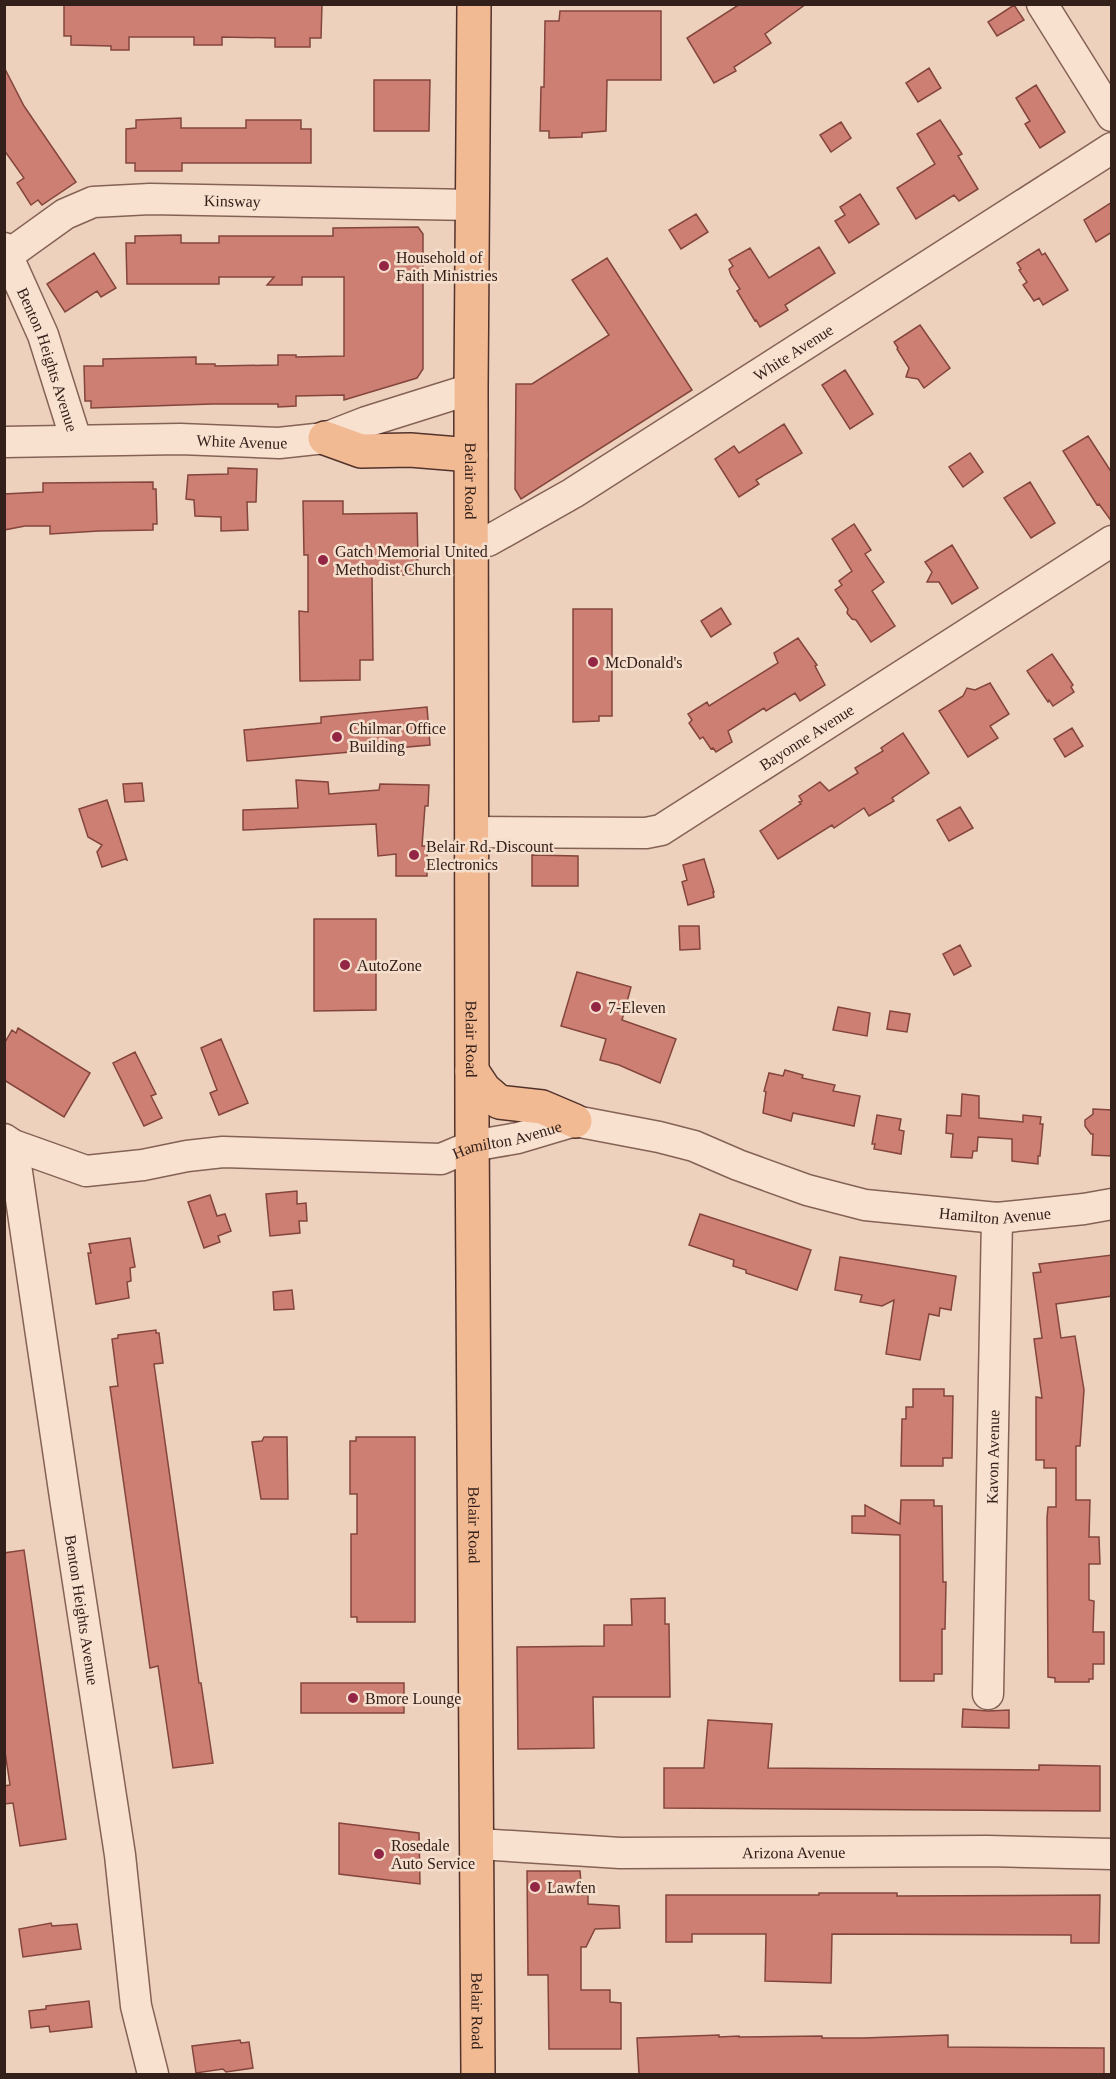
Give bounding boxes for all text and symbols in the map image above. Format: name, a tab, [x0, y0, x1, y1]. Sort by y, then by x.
street label: Kinsway	[204, 192, 261, 211]
place label: Household of Faith Ministries	[396, 249, 498, 284]
marker: Household of Faith Ministries	[377, 259, 391, 273]
street label: Benton Heights Avenue	[14, 285, 81, 434]
street label: White Avenue	[751, 321, 836, 384]
street label: White Avenue	[196, 432, 288, 452]
street label: Belair Road	[462, 443, 479, 519]
place label: Gatch Memorial United Methodist Church	[335, 543, 488, 578]
marker: Gatch Memorial United Methodist Church	[316, 553, 330, 567]
place label: McDonald's	[605, 654, 683, 671]
marker: McDonald's	[586, 655, 600, 669]
street label: Bayonne Avenue	[756, 701, 857, 774]
place label: Chilmar Office Building	[349, 720, 446, 756]
marker: Chilmar Office Building	[330, 730, 344, 744]
place label: Belair Rd. Discount Electronics	[426, 838, 554, 873]
marker: Belair Rd. Discount Electronics	[407, 848, 421, 862]
place label: AutoZone	[357, 957, 422, 974]
marker: AutoZone	[338, 958, 352, 972]
place label: 7-Eleven	[608, 999, 666, 1016]
marker: 7-Eleven	[589, 1000, 603, 1014]
street label: Belair Road	[463, 1001, 480, 1077]
street label: Hamilton Avenue	[450, 1117, 564, 1162]
street label: Hamilton Avenue	[938, 1204, 1052, 1227]
street label: Kavon Avenue	[984, 1410, 1002, 1504]
street label: Belair Road	[465, 1486, 483, 1563]
street label: Benton Heights Avenue	[62, 1534, 102, 1686]
place label: Bmore Lounge	[365, 1690, 461, 1708]
marker: Bmore Lounge	[346, 1691, 360, 1705]
place label: Rosedale Auto Service	[391, 1837, 475, 1872]
street label: Arizona Avenue	[742, 1844, 845, 1861]
marker: Rosedale Auto Service	[372, 1847, 386, 1861]
place label: Lawfen	[547, 1879, 596, 1896]
marker: Lawfen	[528, 1880, 542, 1894]
street label: Belair Road	[468, 1972, 486, 2049]

